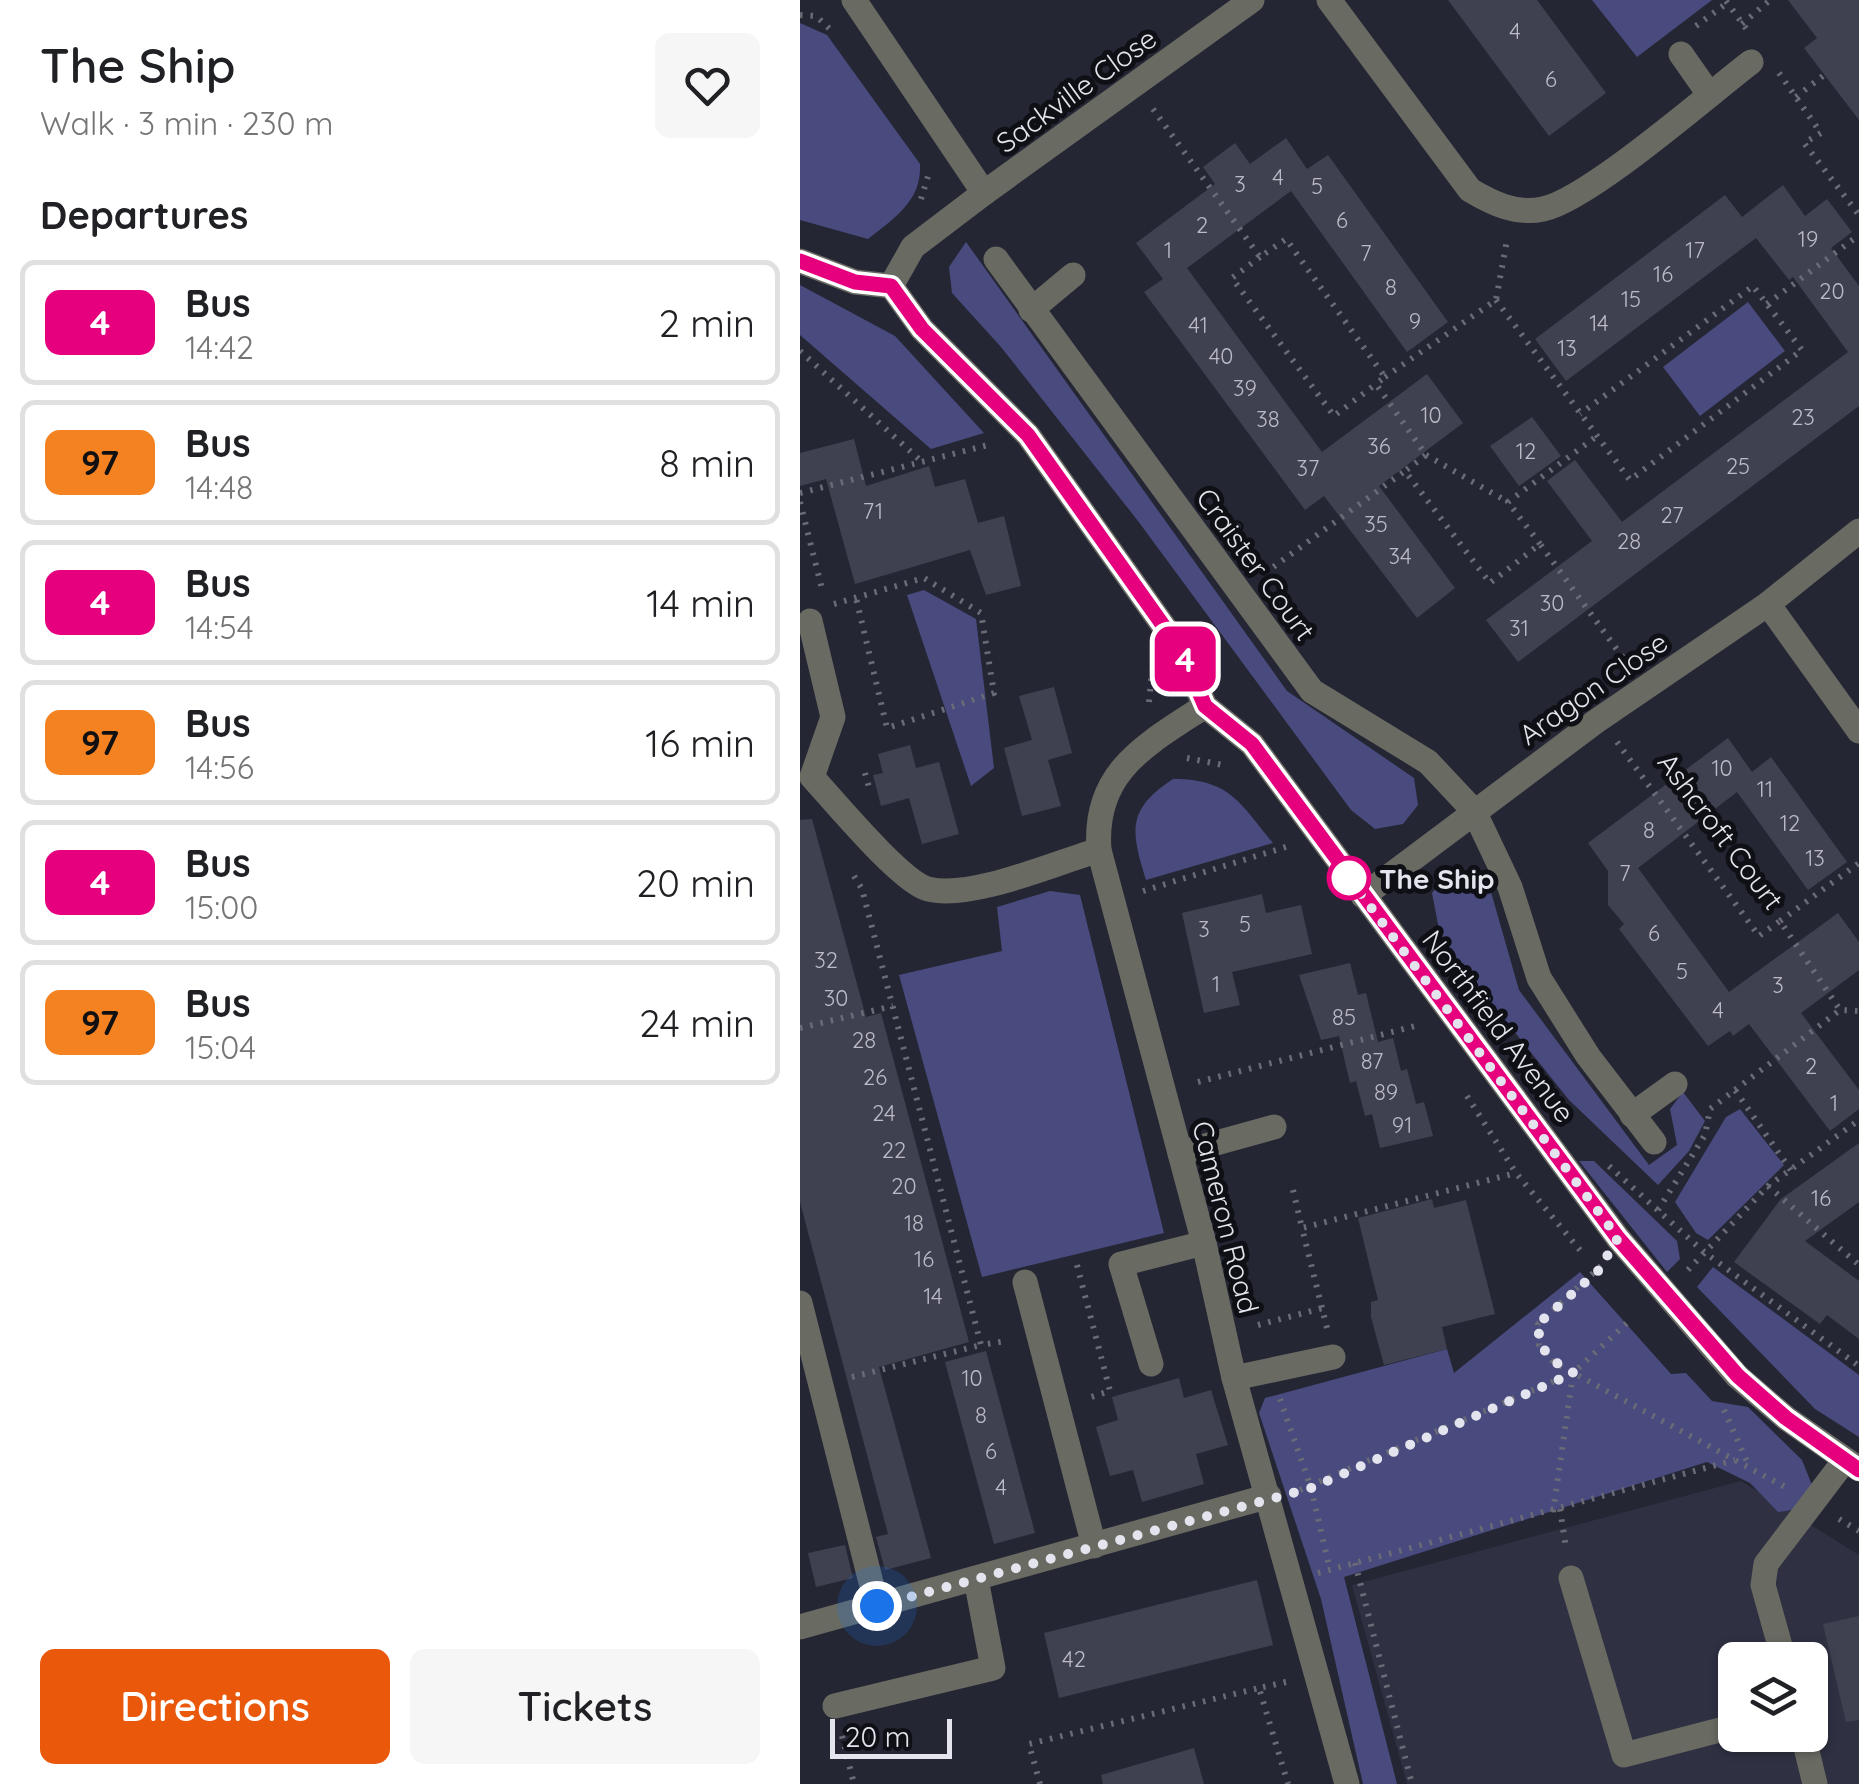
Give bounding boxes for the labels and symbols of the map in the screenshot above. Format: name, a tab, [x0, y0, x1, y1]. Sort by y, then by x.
house number: 4	[1509, 17, 1521, 45]
street label: Sackville Close	[989, 20, 1163, 160]
house number: 6	[1545, 65, 1557, 93]
house number: 4	[1272, 163, 1284, 191]
house number: 3	[1234, 170, 1246, 198]
house number: 5	[1311, 172, 1323, 200]
house number: 6	[1336, 206, 1348, 234]
house number: 2	[1196, 211, 1208, 239]
house number: 19	[1798, 225, 1818, 253]
house number: 1	[1164, 236, 1172, 264]
house number: 17	[1685, 236, 1705, 264]
house number: 7	[1360, 239, 1372, 267]
house number: 16	[1653, 260, 1673, 288]
house number: 8	[1385, 273, 1397, 301]
house number: 20	[1819, 277, 1845, 305]
house number: 15	[1621, 285, 1641, 313]
house number: 9	[1409, 307, 1421, 335]
house number: 14	[1589, 309, 1609, 337]
house number: 41	[1188, 311, 1208, 339]
house number: 13	[1557, 334, 1577, 362]
house number: 40	[1209, 342, 1233, 370]
house number: 39	[1233, 374, 1257, 402]
house number: 10	[1420, 401, 1442, 429]
house number: 23	[1791, 403, 1815, 431]
house number: 38	[1256, 405, 1280, 433]
house number: 36	[1367, 432, 1391, 460]
house number: 12	[1516, 437, 1536, 465]
house number: 25	[1726, 452, 1750, 480]
house number: 37	[1297, 454, 1319, 482]
street label: Craister Court	[1189, 481, 1323, 647]
house number: 71	[863, 497, 883, 525]
house number: 27	[1660, 501, 1684, 529]
house number: 35	[1364, 510, 1388, 538]
house number: 28	[1617, 527, 1641, 555]
house number: 34	[1388, 542, 1412, 570]
house number: 30	[1540, 589, 1564, 617]
house number: 31	[1509, 614, 1529, 642]
street label: Aragon Close	[1512, 624, 1674, 752]
line badge: 4	[1152, 626, 1218, 692]
street label: Ashcroft Court	[1651, 746, 1791, 916]
house number: 10	[1711, 754, 1733, 782]
house number: 11	[1757, 775, 1773, 803]
house number: 12	[1780, 809, 1800, 837]
house number: 8	[1643, 816, 1655, 844]
house number: 13	[1805, 844, 1825, 872]
marker: The Ship	[1328, 857, 1370, 899]
house number: 7	[1619, 859, 1631, 887]
place label: The Ship	[1379, 861, 1495, 896]
house number: 5	[1239, 910, 1251, 938]
house number: 3	[1198, 915, 1210, 943]
house number: 6	[1648, 919, 1660, 947]
street label: Northfield Avenue	[1415, 923, 1583, 1129]
house number: 32	[814, 946, 838, 974]
house number: 5	[1676, 957, 1688, 985]
house number: 1	[1212, 970, 1220, 998]
house number: 3	[1772, 971, 1784, 999]
house number: 30	[824, 984, 848, 1012]
house number: 4	[1712, 996, 1724, 1024]
house number: 85	[1332, 1003, 1356, 1031]
house number: 28	[852, 1026, 876, 1054]
house number: 87	[1361, 1047, 1383, 1075]
house number: 2	[1805, 1052, 1817, 1080]
house number: 26	[863, 1063, 887, 1091]
house number: 89	[1374, 1078, 1398, 1106]
house number: 1	[1830, 1089, 1838, 1117]
house number: 24	[872, 1099, 896, 1127]
house number: 91	[1392, 1111, 1412, 1139]
street label: Cameron Road	[1185, 1117, 1267, 1317]
house number: 22	[882, 1136, 906, 1164]
house number: 20	[891, 1172, 917, 1200]
house number: 16	[1811, 1184, 1831, 1212]
house number: 18	[904, 1209, 924, 1237]
house number: 16	[914, 1245, 934, 1273]
house number: 14	[923, 1282, 943, 1310]
house number: 10	[961, 1364, 983, 1392]
house number: 8	[975, 1401, 987, 1429]
house number: 6	[985, 1437, 997, 1465]
house number: 4	[995, 1473, 1007, 1501]
your location	[852, 1581, 902, 1631]
house number: 42	[1062, 1645, 1086, 1673]
scale bar	[830, 1714, 952, 1758]

